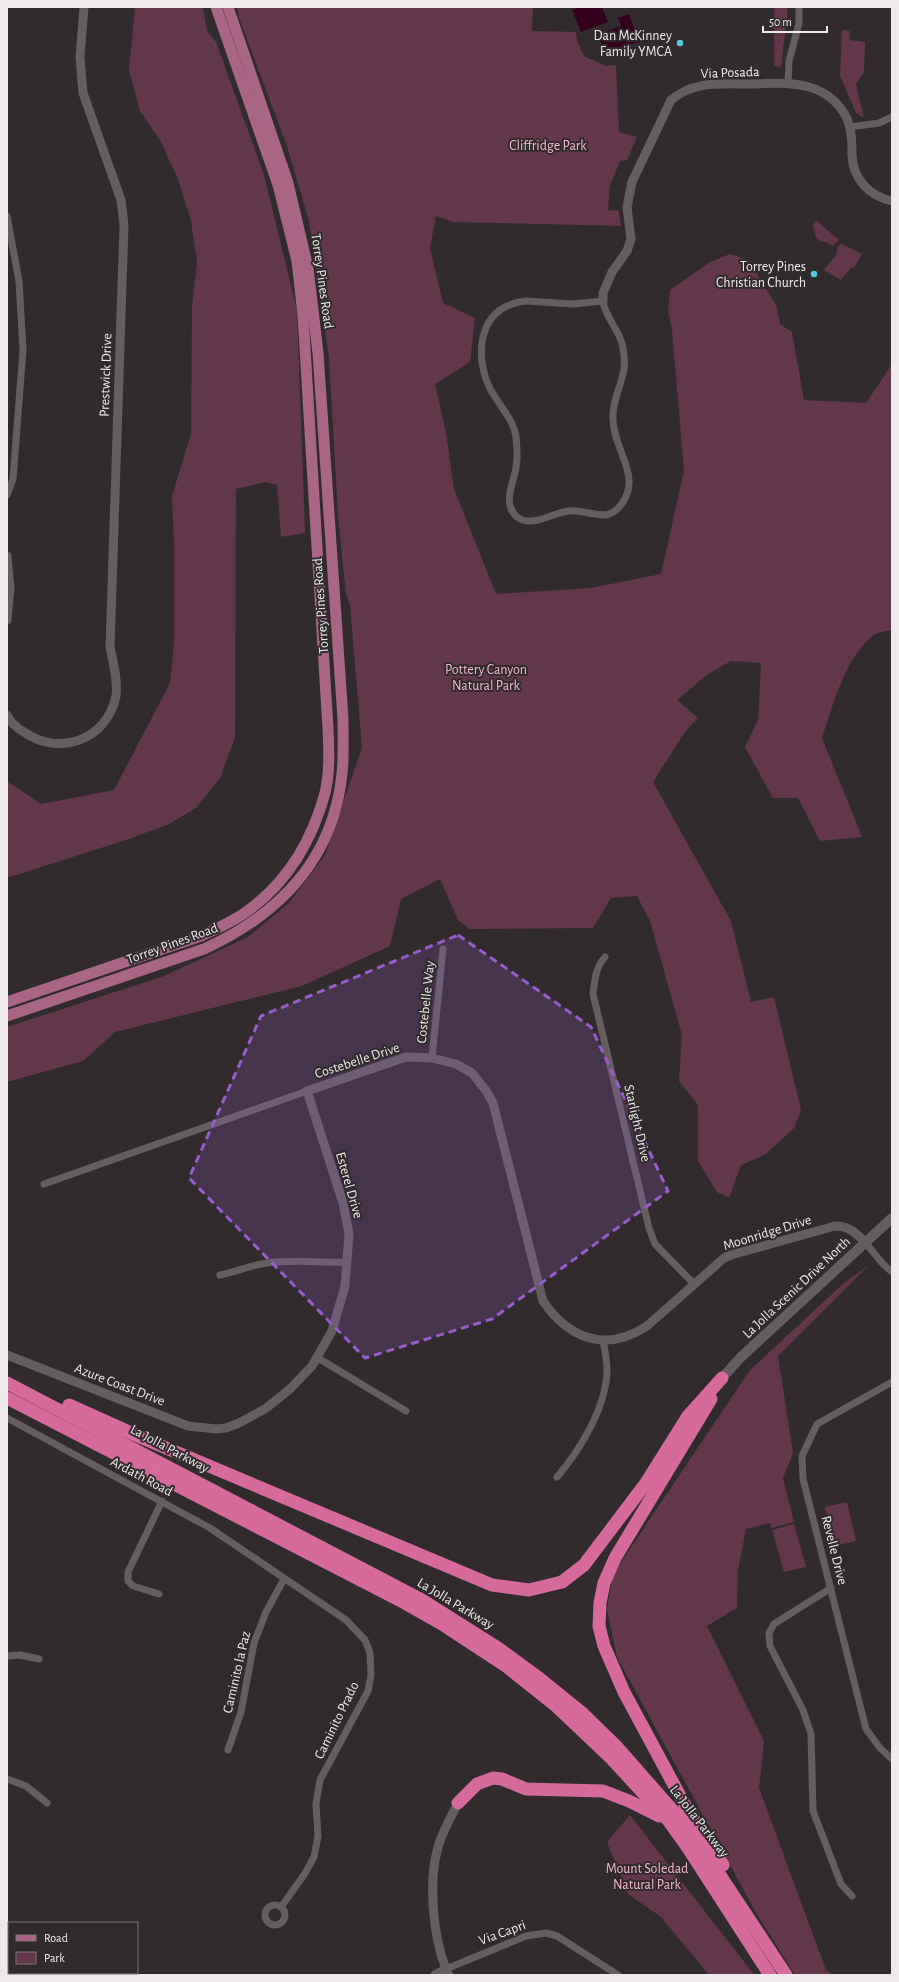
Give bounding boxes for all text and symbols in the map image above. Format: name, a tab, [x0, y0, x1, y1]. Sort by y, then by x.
scale bar	[763, 8, 827, 34]
text: 50 m	[769, 16, 792, 28]
place label: Dan McKinney Family YMCA	[594, 29, 672, 59]
marker: Dan McKinney Family YMCA	[675, 38, 685, 48]
street label: Via Posada	[700, 65, 760, 81]
park label: Cliffridge Park	[509, 139, 587, 153]
street label: Torrey Pines Road	[308, 233, 336, 330]
place label: Torrey Pines Christian Church	[716, 260, 806, 290]
marker: Torrey Pines Christian Church	[809, 269, 819, 279]
street label: Prestwick Drive	[98, 333, 114, 417]
street label: Torrey Pines Road	[311, 557, 331, 654]
park label: Pottery Canyon Natural Park	[445, 663, 527, 693]
street label: Torrey Pines Road	[125, 921, 220, 967]
street label: Costebelle Way	[415, 960, 437, 1044]
street label: Costebelle Drive	[313, 1041, 401, 1081]
street label: Starlight Drive	[621, 1083, 653, 1163]
street label: Esterel Drive	[333, 1150, 365, 1220]
street label: Moonridge Drive	[722, 1213, 813, 1253]
street label: La Jolla Scenic Drive North	[740, 1234, 853, 1341]
street label: Azure Coast Drive	[73, 1361, 167, 1409]
street label: La Jolla Parkway	[128, 1422, 211, 1475]
street label: Ardath Road	[108, 1455, 175, 1499]
street label: Revelle Drive	[819, 1514, 849, 1586]
street label: La Jolla Parkway	[415, 1575, 496, 1632]
street label: Caminito la Paz	[221, 1630, 253, 1715]
street label: Caminito Prado	[312, 1679, 362, 1761]
street label: La Jolla Parkway	[667, 1783, 731, 1860]
park label: Mount Soledad Natural Park	[606, 1862, 688, 1892]
street label: Via Capri	[477, 1918, 528, 1948]
legend	[8, 1922, 138, 1974]
text: Road	[44, 1932, 68, 1944]
text: Park	[44, 1952, 65, 1964]

